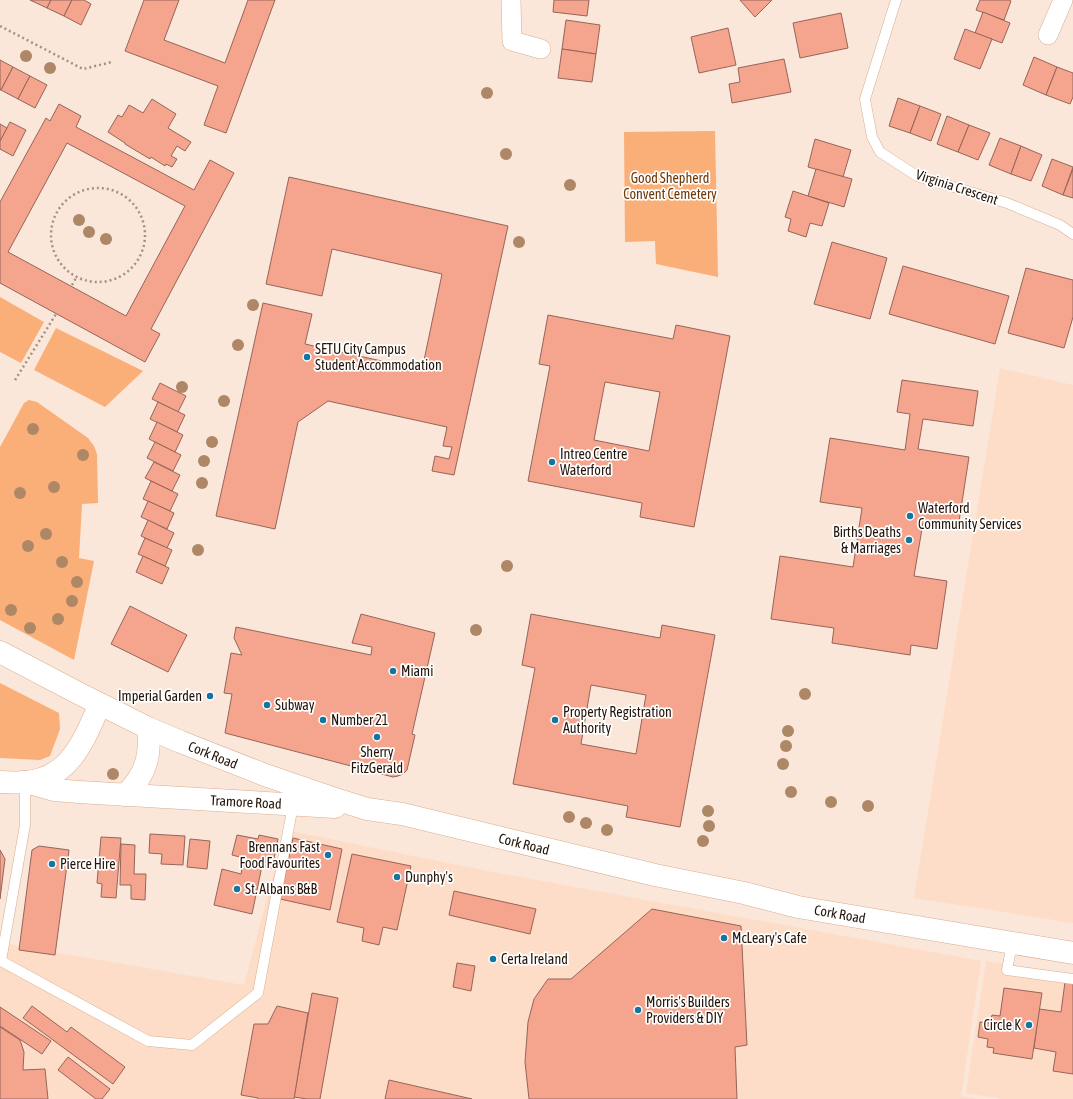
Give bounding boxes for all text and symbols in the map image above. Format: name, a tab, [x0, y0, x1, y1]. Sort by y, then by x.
street label: Virginia Crescent	[914, 166, 1000, 208]
park label: Good Shepherd Convent Cemetery	[623, 170, 717, 202]
place label: SETU City Campus Student Accommodation	[315, 341, 442, 373]
marker: SETU City Campus Student Accommodation	[302, 352, 312, 362]
place label: Intreo Centre Waterford	[560, 446, 627, 478]
marker: Intreo Centre Waterford	[547, 457, 557, 467]
place label: Waterford Community Services	[918, 500, 1021, 532]
marker: Waterford Community Services	[905, 511, 915, 521]
place label: Births Deaths & Marriages	[833, 524, 901, 556]
marker: Births Deaths & Marriages	[904, 535, 914, 545]
place label: Miami	[401, 663, 433, 679]
marker: Miami	[388, 666, 398, 676]
place label: Imperial Garden	[118, 688, 202, 704]
marker: Imperial Garden	[205, 691, 215, 701]
place label: Subway	[275, 697, 315, 713]
marker: Subway	[262, 700, 272, 710]
place label: Property Registration Authority	[563, 704, 672, 736]
place label: Number 21	[331, 712, 388, 728]
marker: Number 21	[318, 715, 328, 725]
marker: Property Registration Authority	[550, 715, 560, 725]
marker: Sherry FitzGerald	[372, 732, 382, 742]
street label: Cork Road	[186, 738, 240, 772]
place label: Sherry FitzGerald	[351, 744, 403, 776]
street label: Tramore Road	[210, 792, 282, 812]
street label: Cork Road	[497, 830, 551, 858]
place label: Brennans Fast Food Favourites	[240, 839, 320, 871]
marker: Brennans Fast Food Favourites	[323, 850, 333, 860]
place label: Pierce Hire	[60, 856, 116, 872]
marker: Pierce Hire	[47, 859, 57, 869]
place label: Dunphy's	[405, 869, 453, 885]
marker: Dunphy's	[392, 872, 402, 882]
place label: St. Albans B&B	[245, 881, 318, 897]
marker: St. Albans B&B	[232, 884, 242, 894]
street label: Cork Road	[813, 902, 867, 926]
place label: McLeary's Cafe	[732, 930, 807, 946]
marker: McLeary's Cafe	[719, 933, 729, 943]
place label: Certa Ireland	[501, 951, 568, 967]
marker: Certa Ireland	[488, 954, 498, 964]
place label: Morris's Builders Providers & DIY	[646, 994, 730, 1026]
marker: Morris's Builders Providers & DIY	[633, 1005, 643, 1015]
place label: Circle K	[983, 1017, 1021, 1033]
marker: Circle K	[1024, 1020, 1034, 1030]

